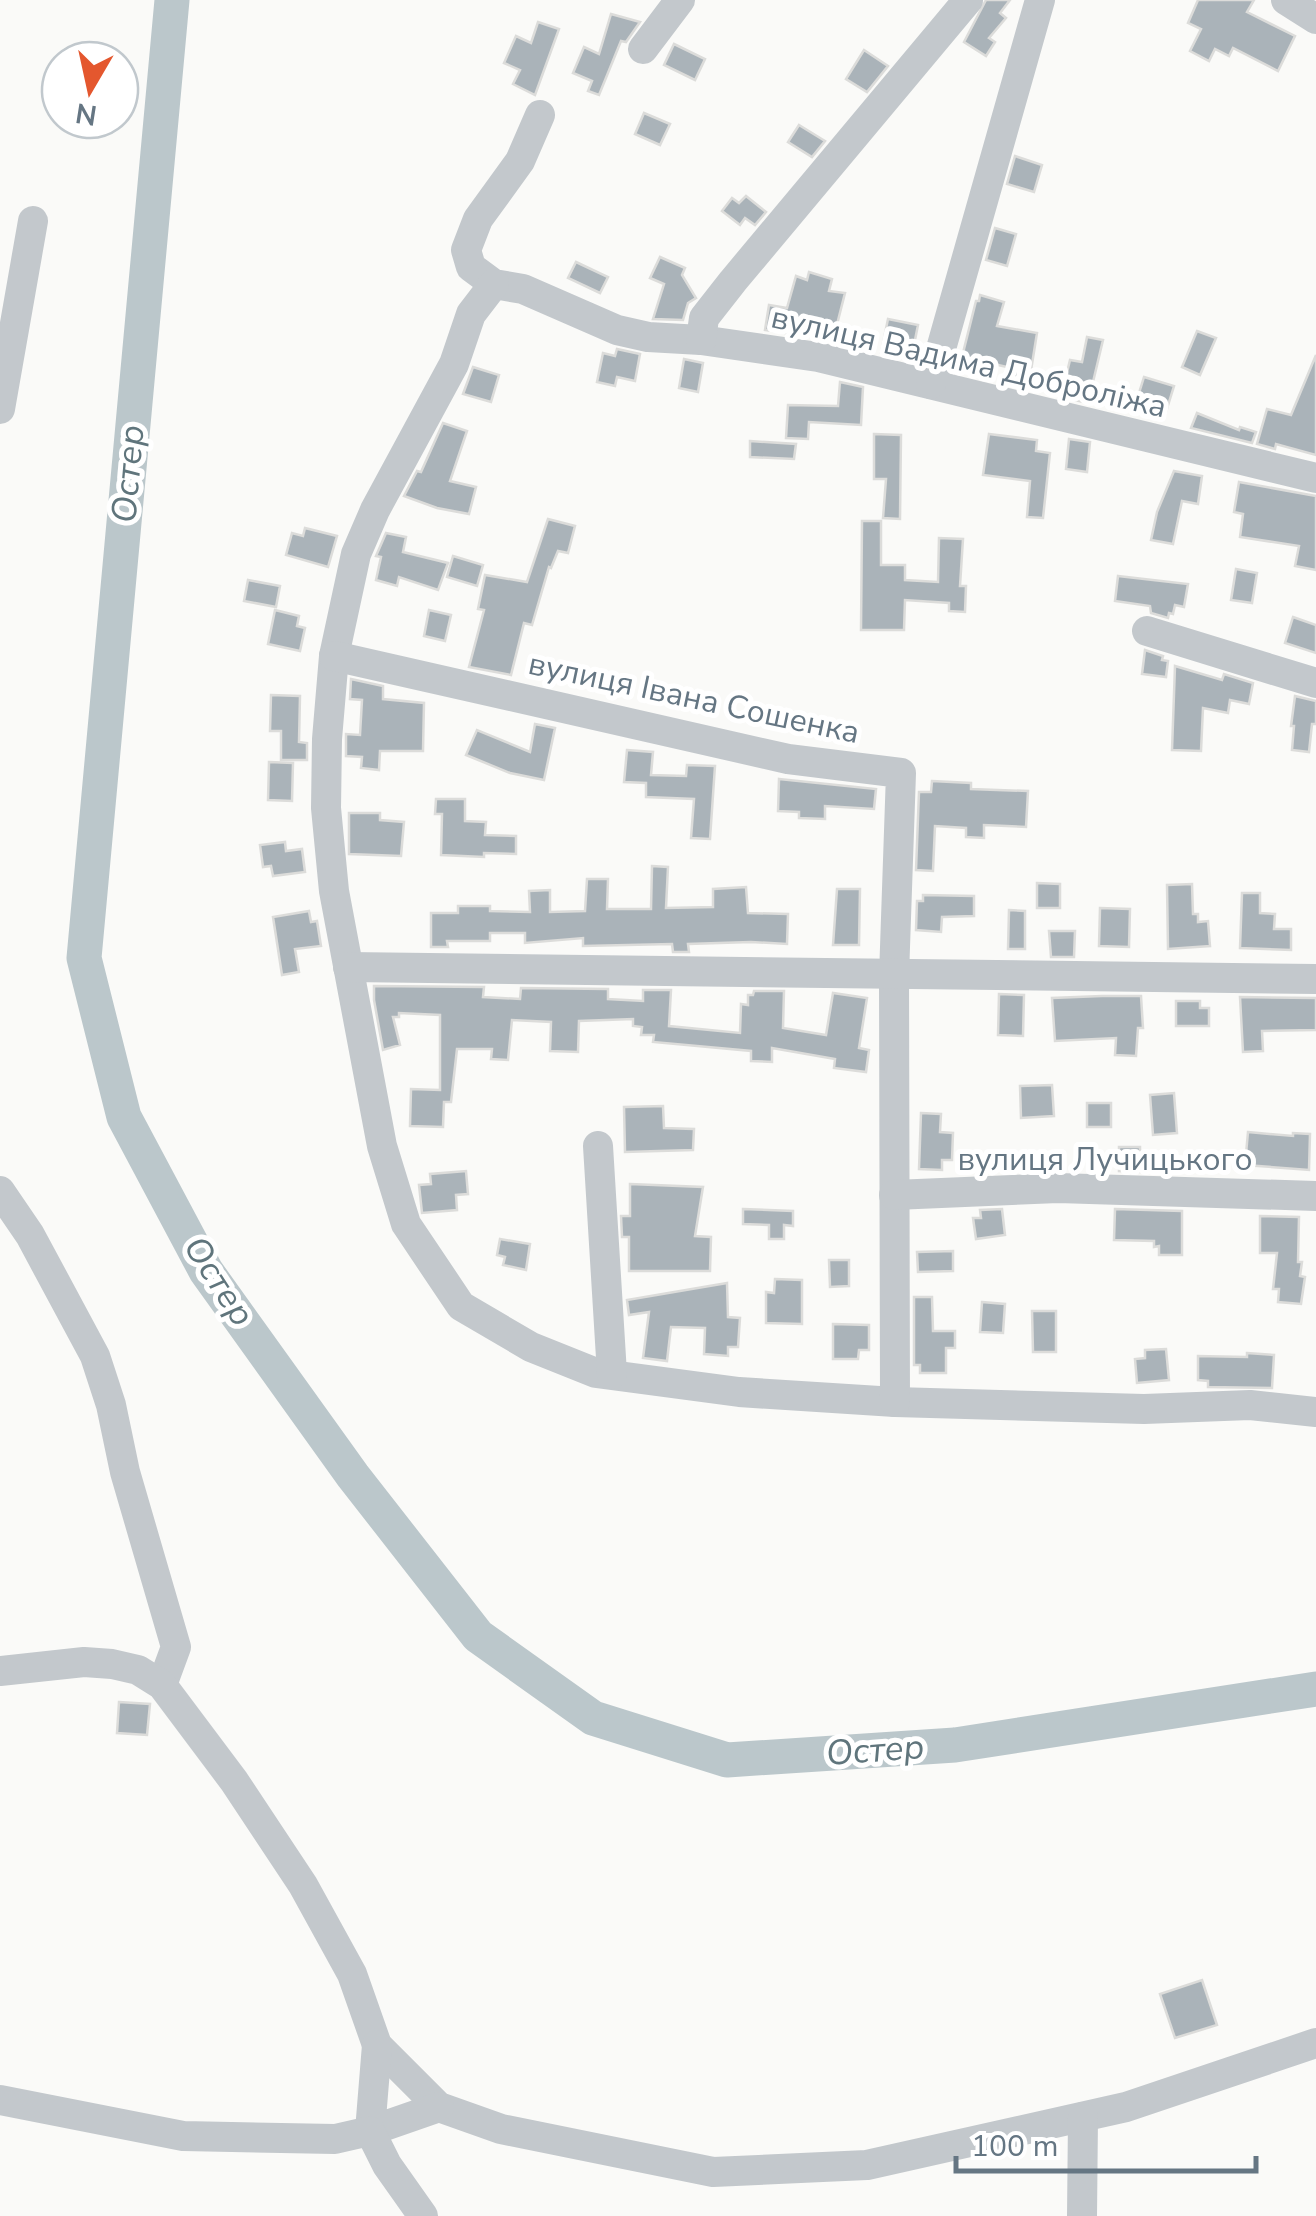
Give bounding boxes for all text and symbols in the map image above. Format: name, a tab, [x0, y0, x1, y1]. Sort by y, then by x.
north arrow	[40, 40, 140, 140]
text: N	[73, 93, 100, 134]
street label: вулиця Вадима Доброліжа	[767, 296, 1171, 428]
water label: Остер	[100, 423, 156, 525]
street label: вулиця Івана Сошенка	[525, 642, 863, 754]
street label: вулиця Лучицького	[957, 1138, 1253, 1181]
water label: Остер	[172, 1227, 266, 1335]
water label: Остер	[824, 1723, 926, 1777]
scale bar	[956, 2111, 1256, 2173]
text: 100 m	[971, 2126, 1058, 2167]

